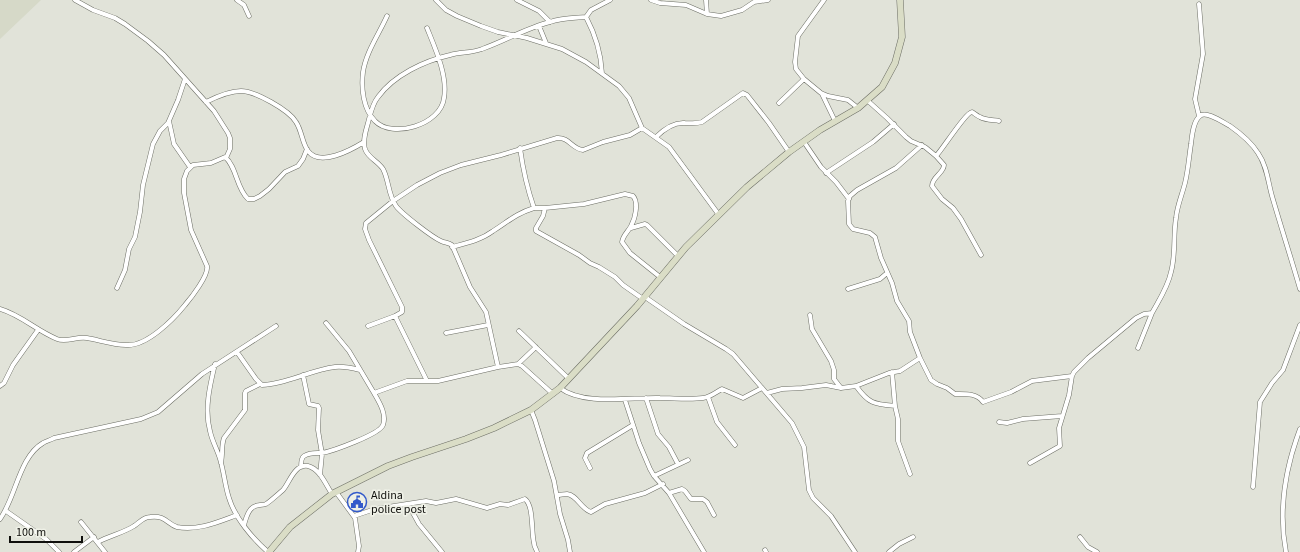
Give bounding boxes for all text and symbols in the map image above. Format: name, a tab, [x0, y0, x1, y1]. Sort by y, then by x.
place label: Aldina police post	[371, 487, 426, 518]
public building icon: Aldina police post	[346, 491, 368, 513]
scale bar	[10, 518, 82, 544]
text: 100 m	[16, 524, 46, 541]

